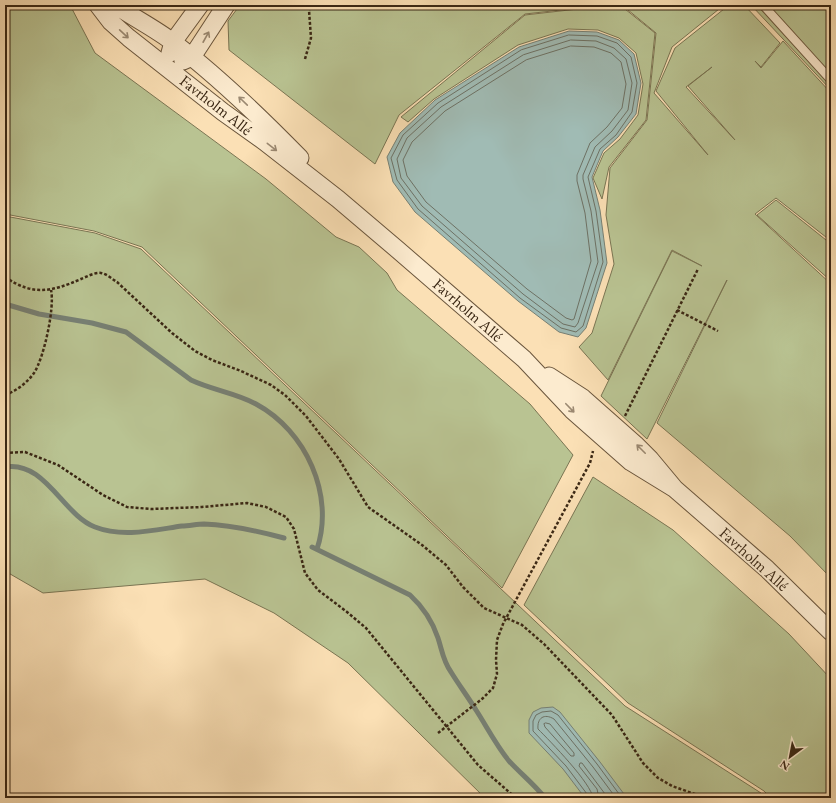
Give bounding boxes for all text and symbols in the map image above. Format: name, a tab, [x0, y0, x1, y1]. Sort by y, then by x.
one-way arrow	[119, 29, 129, 38]
one-way arrow	[202, 31, 210, 43]
street label: Favrholm Allé	[175, 70, 257, 140]
one-way arrow	[238, 96, 248, 106]
one-way arrow	[266, 143, 277, 152]
street label: Favrholm Allé	[428, 274, 508, 346]
one-way arrow	[565, 403, 574, 413]
one-way arrow	[636, 444, 646, 454]
street label: Favrholm Allé	[715, 522, 793, 596]
north arrow	[770, 737, 810, 777]
text: N	[777, 757, 792, 774]

